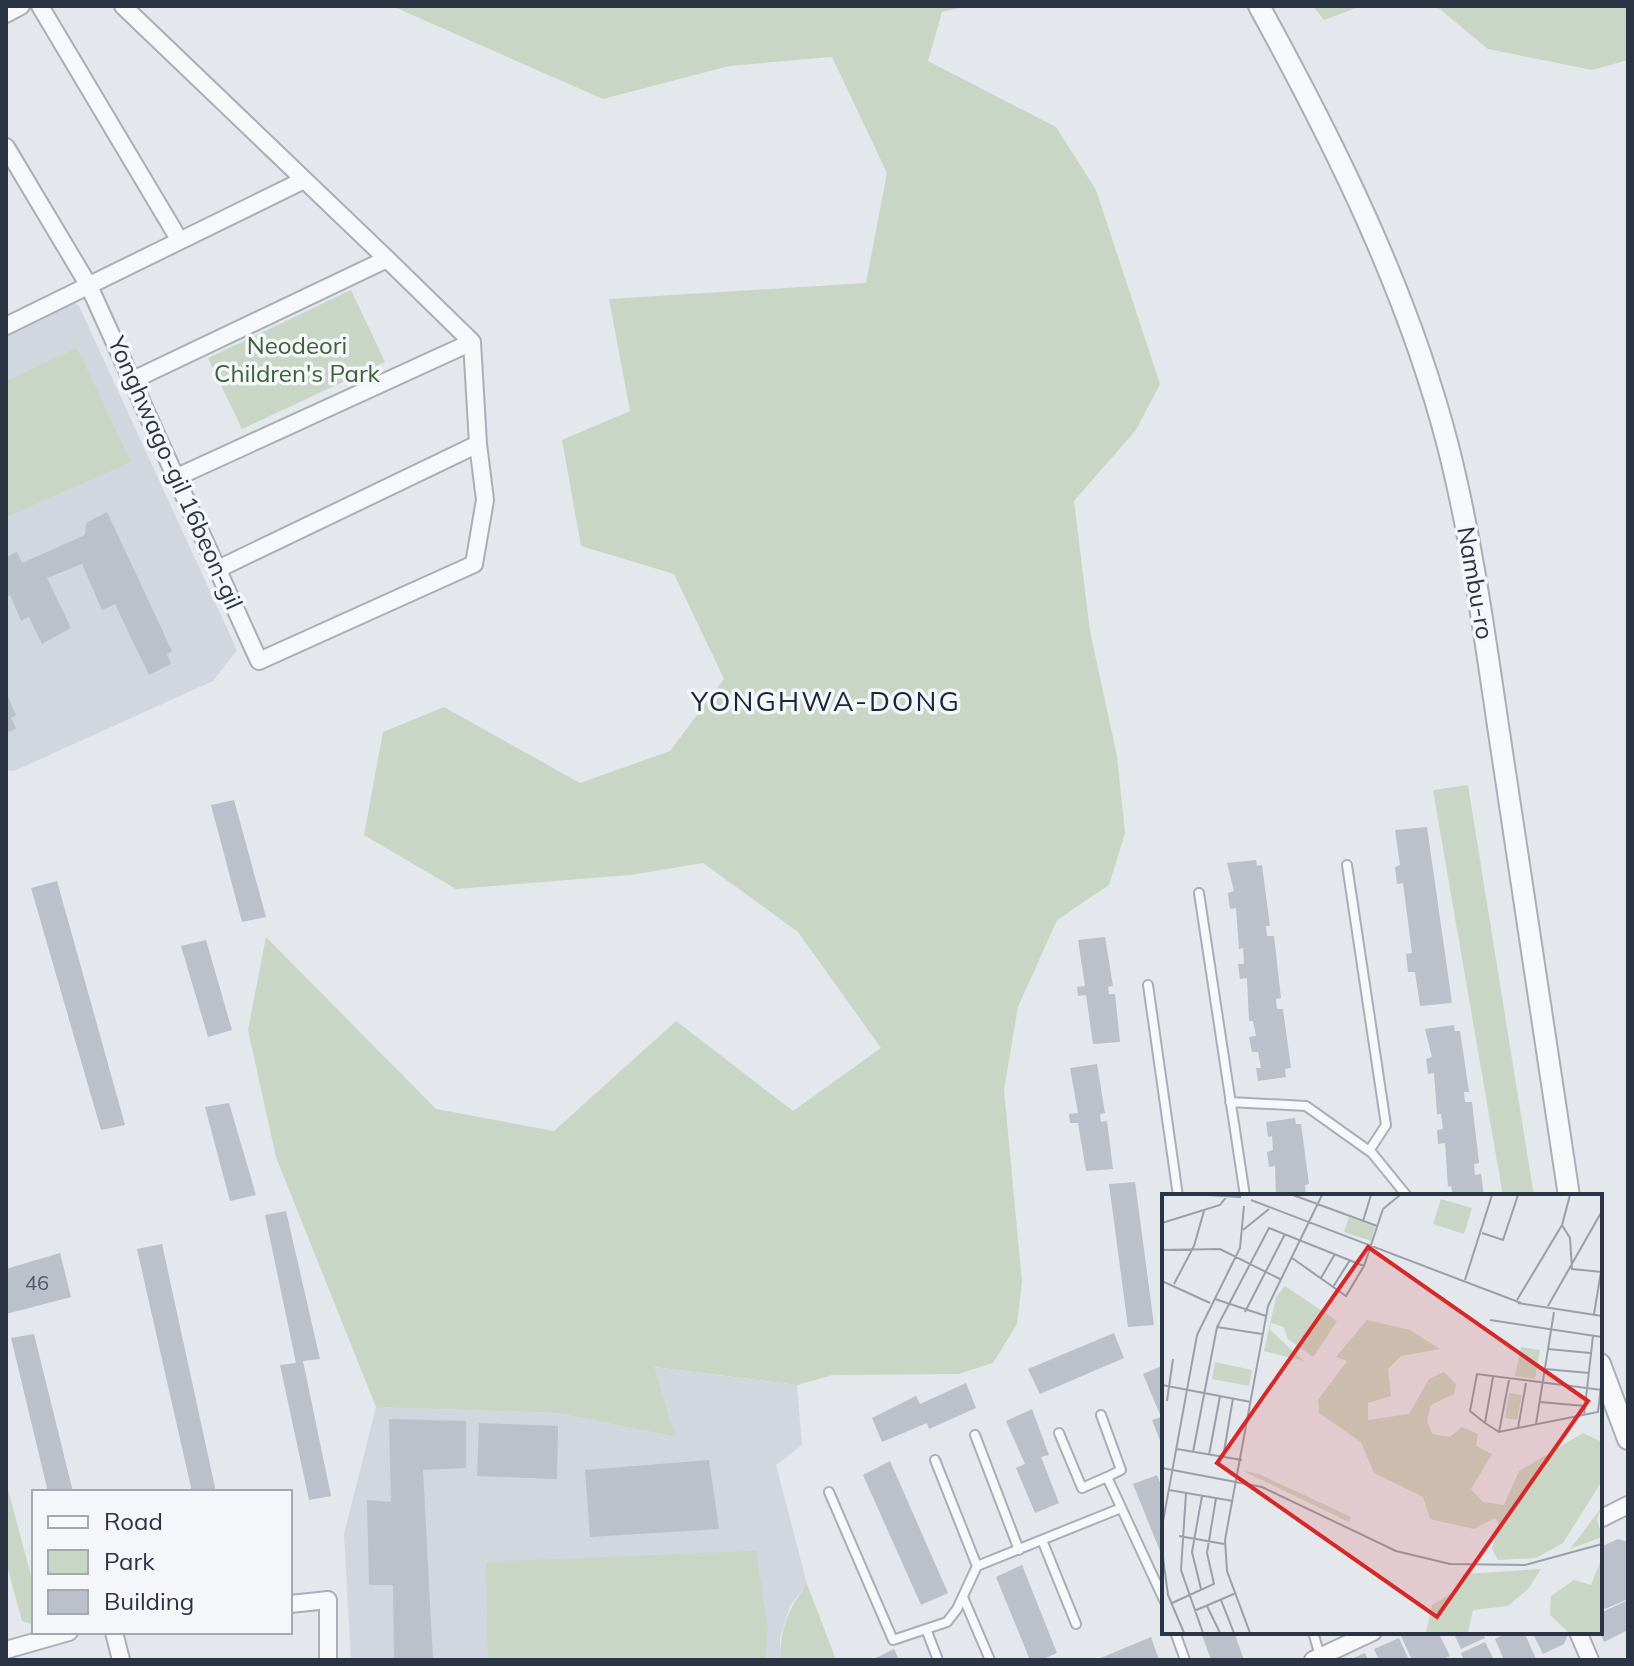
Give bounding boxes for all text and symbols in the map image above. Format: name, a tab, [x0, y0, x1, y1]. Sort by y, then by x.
street label: Yonghwago-gil 16beon-gil	[102, 330, 250, 614]
park label: Neodeori Children's Park	[214, 330, 381, 388]
street label: Nambu-ro	[1451, 524, 1501, 642]
district label: YONGHWA-DONG	[690, 683, 961, 718]
inset map	[1162, 1194, 1602, 1634]
house number: 46	[25, 1270, 49, 1295]
legend	[32, 1490, 292, 1634]
text: Road	[104, 1506, 163, 1536]
text: Park	[104, 1546, 155, 1576]
text: Building	[104, 1586, 194, 1616]

